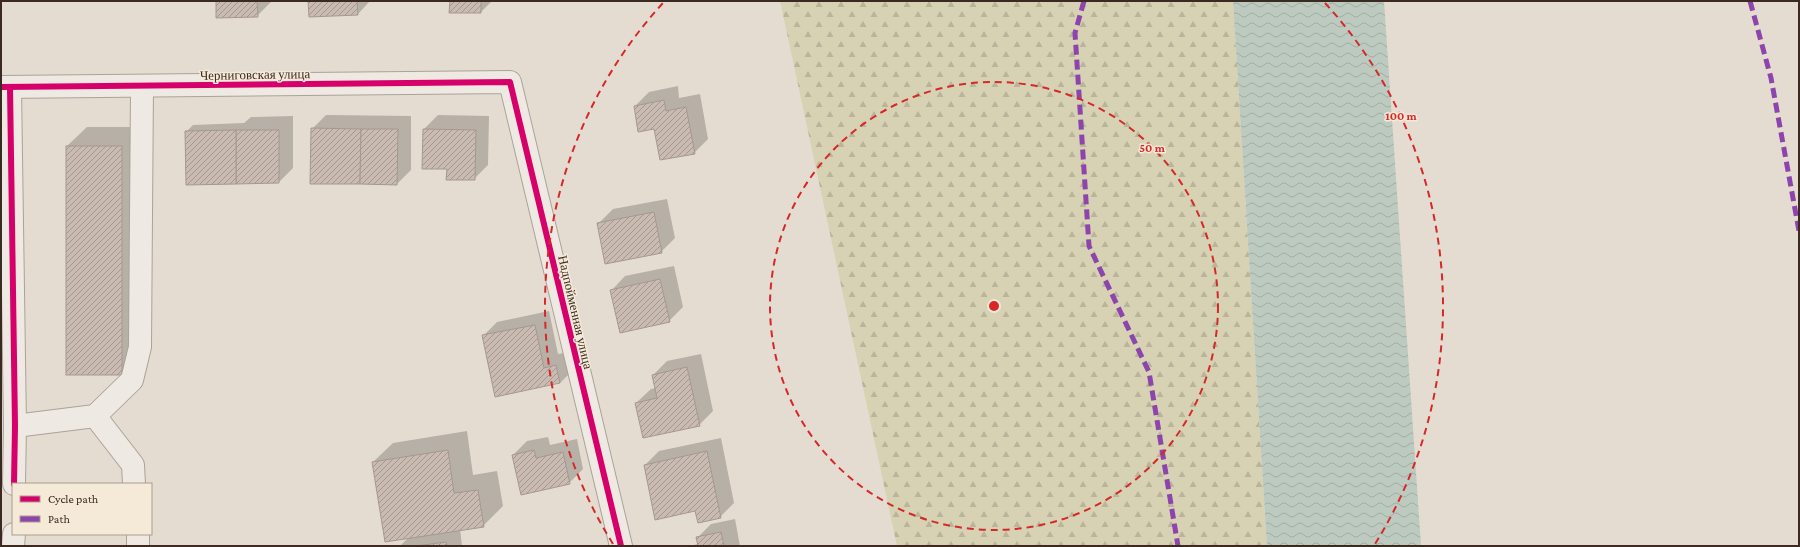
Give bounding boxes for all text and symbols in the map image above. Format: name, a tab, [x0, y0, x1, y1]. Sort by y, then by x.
street label: Черниговская улица	[200, 66, 311, 83]
text: 100 m	[1385, 109, 1418, 123]
text: 50 m	[1139, 141, 1166, 155]
street label: Надпойменная улица	[555, 254, 596, 371]
centre of rings	[987, 299, 1001, 313]
legend	[12, 483, 152, 535]
text: Cycle path	[48, 492, 99, 506]
text: Path	[48, 512, 70, 526]

